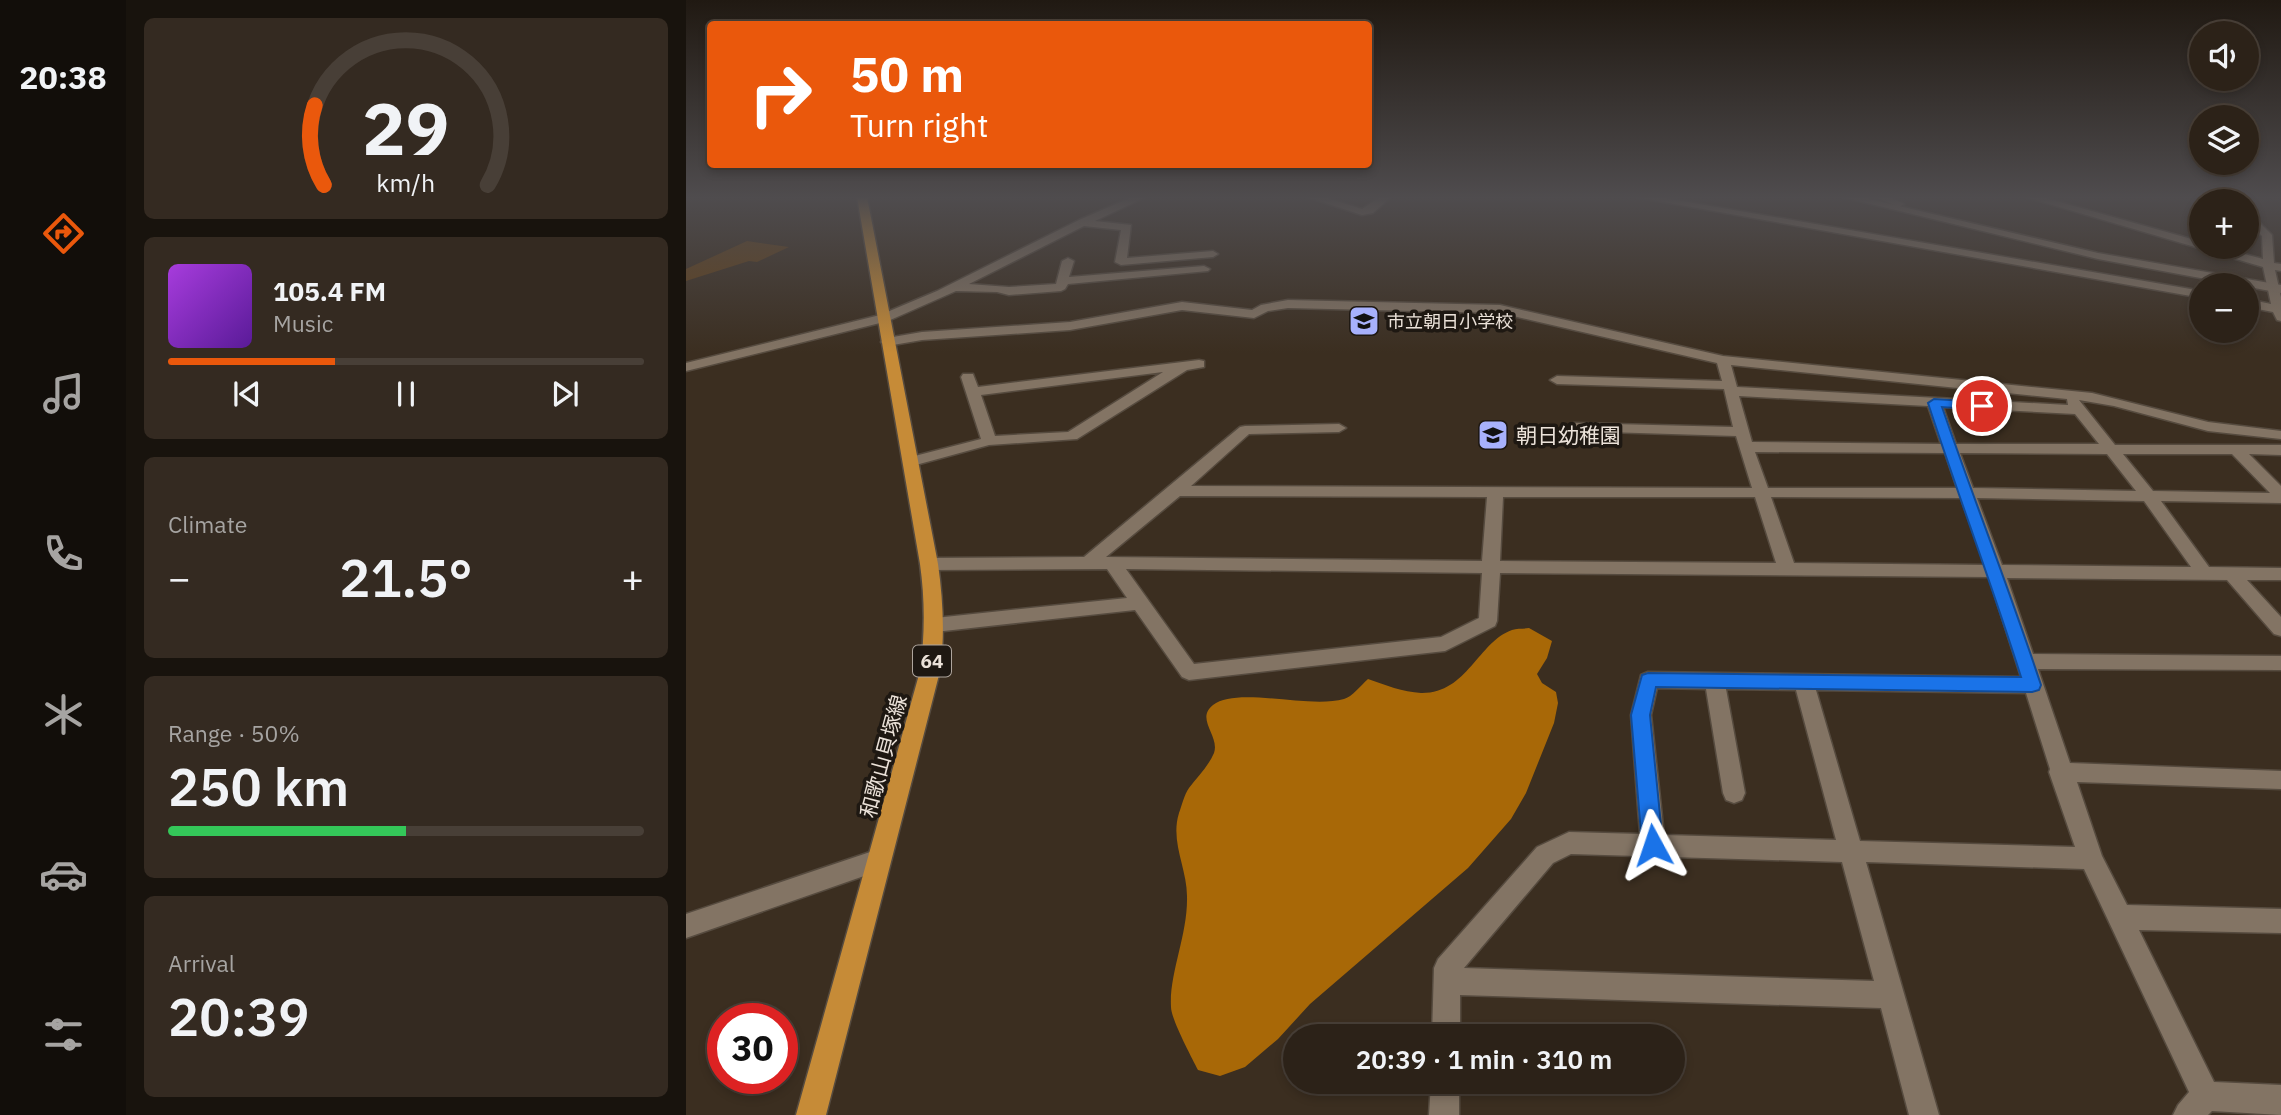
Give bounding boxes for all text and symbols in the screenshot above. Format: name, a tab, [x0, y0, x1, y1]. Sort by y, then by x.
map controls	[2189, 21, 2259, 343]
button: sound	[2189, 21, 2259, 91]
text: 50 m	[850, 42, 964, 105]
icon: right	[735, 49, 826, 140]
text: 20:38	[19, 56, 107, 98]
text: 29	[362, 80, 450, 175]
text: Turn right	[850, 104, 988, 146]
button: layers	[2189, 105, 2259, 175]
text: km/h	[377, 166, 435, 199]
button: +	[2189, 189, 2259, 259]
icon: directions	[39, 209, 88, 258]
button: −	[2189, 273, 2259, 343]
text: 105.4 FM	[273, 274, 386, 308]
school or university icon: 市立朝日小学校	[1347, 304, 1381, 338]
text: Music	[273, 308, 333, 338]
place label: 市立朝日小学校	[1387, 310, 1513, 333]
icon: music	[39, 369, 88, 418]
icon: previous	[228, 375, 266, 413]
icon: pause	[387, 375, 425, 413]
icon: next	[546, 375, 584, 413]
pin	[1952, 376, 2012, 436]
icon: arrive	[1963, 387, 2001, 425]
school or university icon: 朝日幼稚園	[1476, 418, 1510, 452]
place label: 朝日幼稚園	[1516, 421, 1621, 449]
text: Climate	[168, 509, 247, 539]
icon: phone	[39, 529, 88, 578]
text: 21.5°	[339, 544, 473, 611]
text: −	[168, 553, 191, 602]
text: +	[621, 553, 644, 602]
road number: 64	[913, 646, 951, 676]
icon: climate	[39, 690, 88, 739]
street label: 和歌山貝塚線	[853, 692, 913, 820]
text: Range · 50%	[168, 718, 300, 748]
text: 250 km	[168, 753, 349, 820]
position arrow	[1616, 808, 1690, 882]
icon: car	[39, 850, 88, 899]
text: Arrival	[168, 948, 235, 978]
text: 20:39	[168, 983, 309, 1050]
speed limit sign: 30	[707, 1003, 798, 1094]
icon: filters	[39, 1010, 88, 1059]
text: 20:39 · 1 min · 310 m	[1356, 1042, 1612, 1076]

